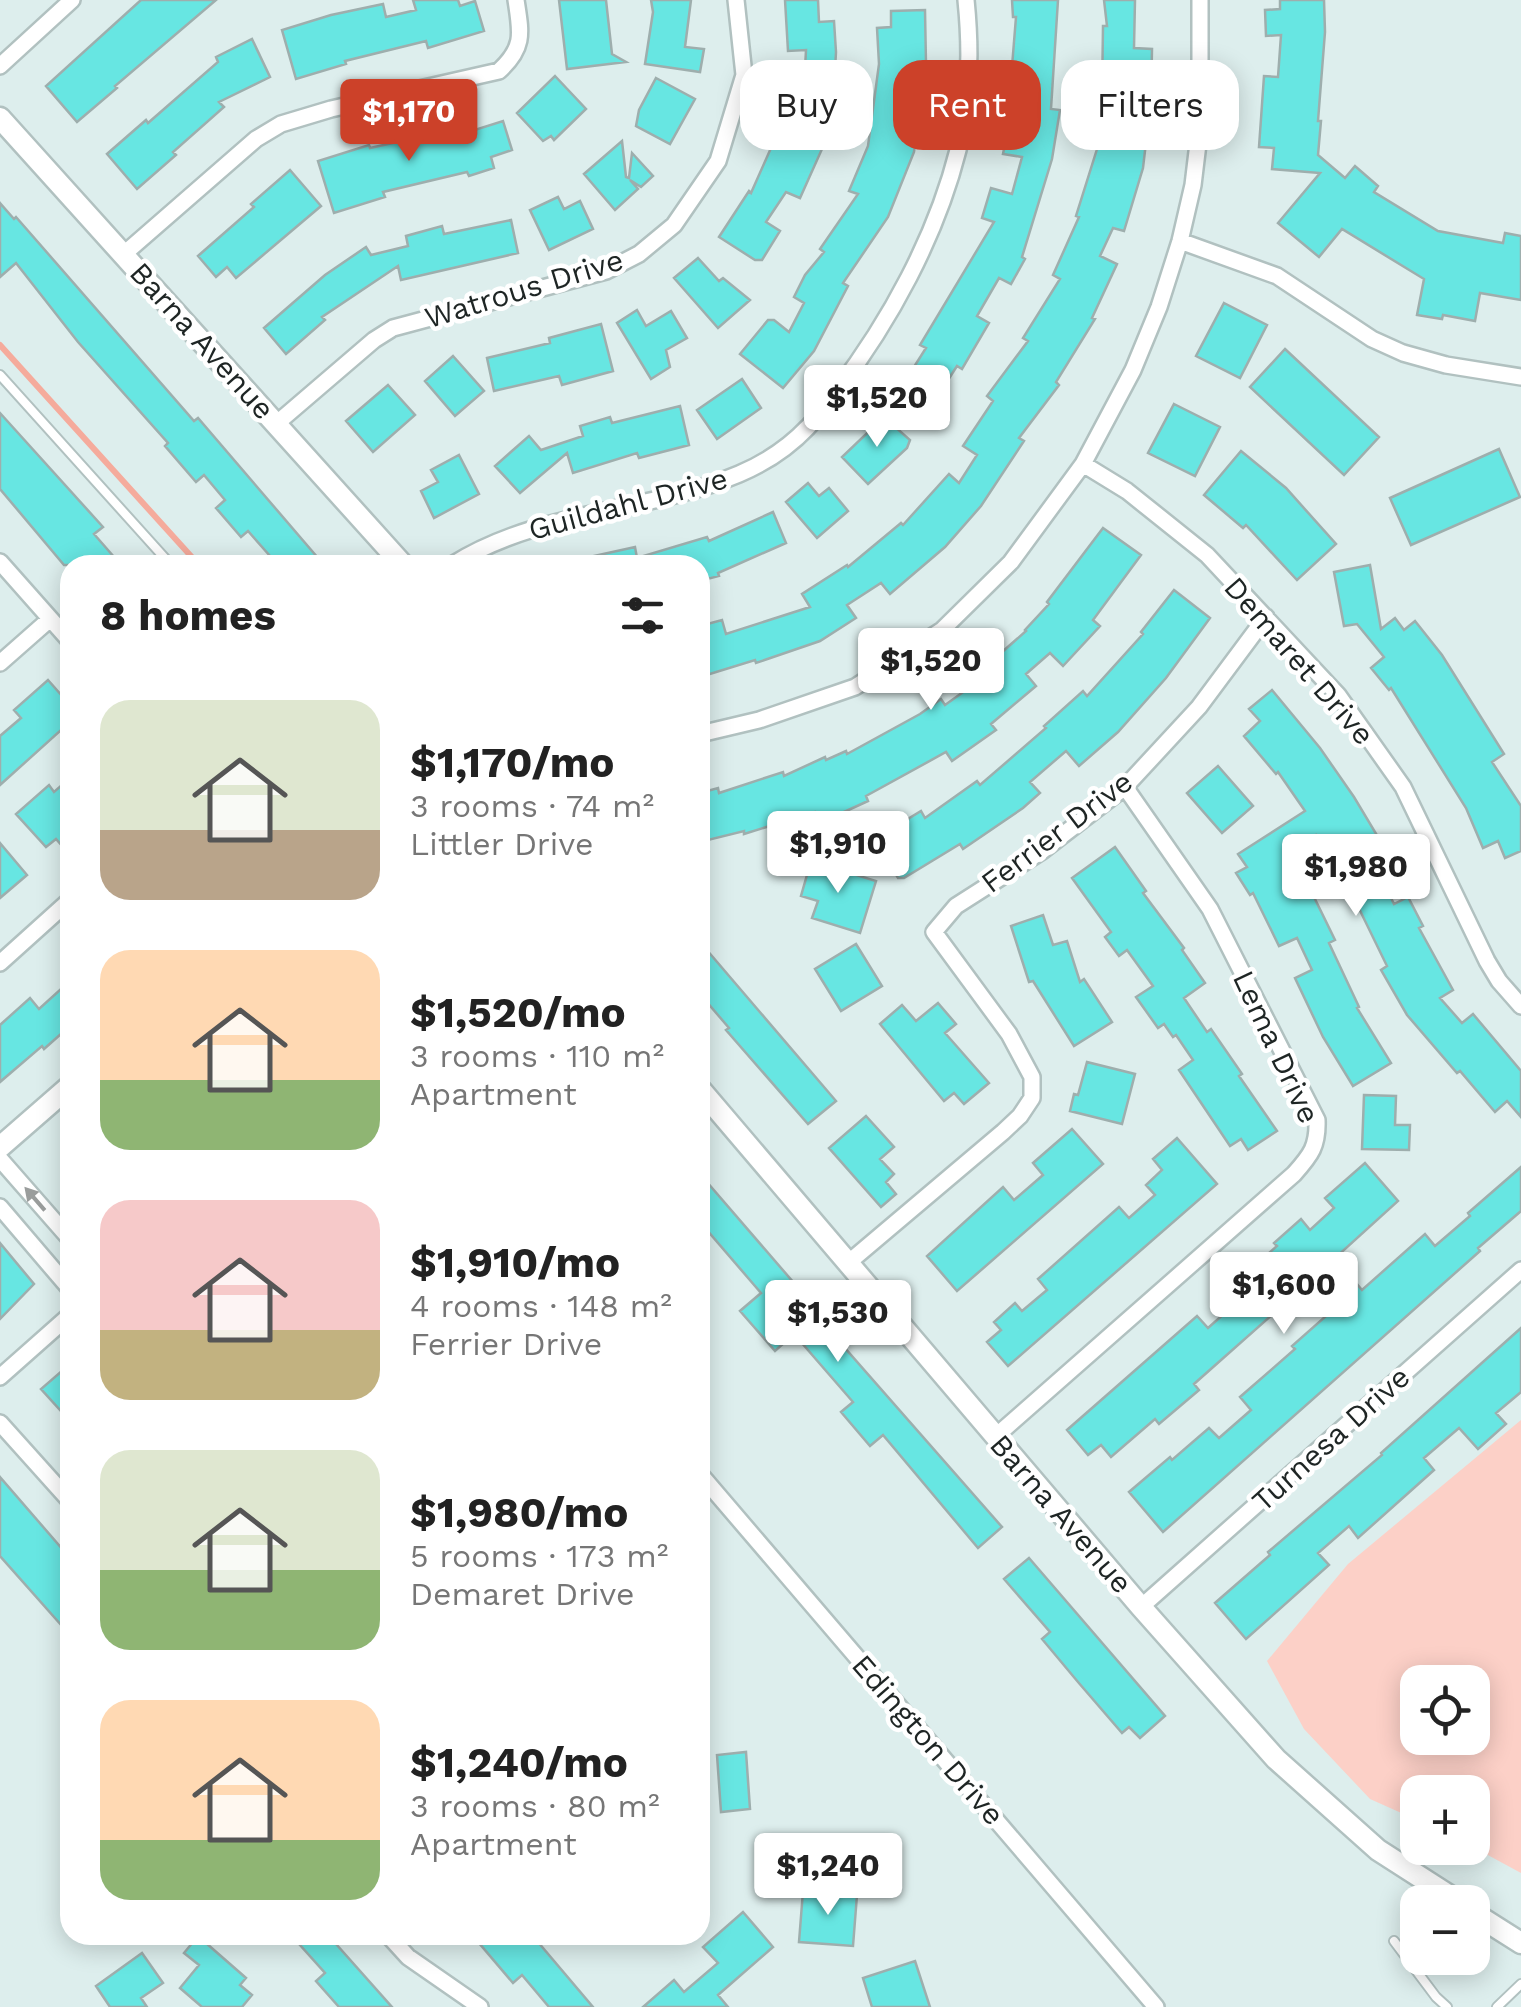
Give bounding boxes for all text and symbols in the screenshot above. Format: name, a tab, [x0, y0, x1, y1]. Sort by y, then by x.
chip: Buy	[740, 60, 873, 150]
chip: Rent	[893, 60, 1041, 150]
chip: Filters	[1061, 60, 1239, 150]
pin: $1,170	[328, 79, 490, 164]
text: $1,170	[362, 92, 456, 130]
street label: Watrous Drive	[420, 242, 627, 335]
street label: Barna Avenue	[123, 255, 282, 426]
pin: $1,520	[796, 365, 958, 450]
text: $1,520	[826, 378, 928, 416]
street label: Guildahl Drive	[524, 460, 731, 547]
street label: Demaret Drive	[1217, 570, 1382, 752]
icon: filters	[615, 588, 670, 643]
text: 8 homes	[100, 591, 276, 640]
pin: $1,520	[850, 628, 1012, 713]
text: $1,520	[880, 641, 982, 679]
text: $1,170/mo	[410, 738, 614, 787]
icon: home	[180, 740, 300, 860]
street label: Ferrier Drive	[974, 763, 1139, 900]
text: 3 rooms · 74 m²	[410, 787, 654, 825]
pin: $1,910	[757, 811, 919, 896]
text: $1,910	[789, 824, 887, 862]
text: Littler Drive	[410, 825, 594, 863]
pin: $1,980	[1275, 834, 1437, 919]
text: $1,980	[1304, 847, 1408, 885]
street label: Lema Drive	[1226, 965, 1327, 1129]
text: $1,520/mo	[410, 988, 626, 1037]
icon: home	[180, 990, 300, 1110]
text: 3 rooms · 110 m²	[410, 1037, 664, 1075]
text: Apartment	[410, 1075, 577, 1113]
one-way arrow	[25, 1187, 47, 1212]
text: $1,910/mo	[410, 1238, 620, 1287]
icon: home	[180, 1240, 300, 1360]
pin: $1,600	[1203, 1252, 1365, 1337]
text: $1,600	[1232, 1265, 1336, 1303]
pin: $1,530	[757, 1280, 919, 1365]
text: 4 rooms · 148 m²	[410, 1287, 672, 1325]
text: $1,530	[787, 1293, 889, 1331]
text: Ferrier Drive	[410, 1325, 602, 1363]
street label: Turnesa Drive	[1245, 1359, 1417, 1518]
street label: Barna Avenue	[983, 1427, 1140, 1600]
text: $1,980/mo	[410, 1488, 628, 1537]
icon: home	[180, 1490, 300, 1610]
text: 5 rooms · 173 m²	[410, 1537, 668, 1575]
text: Demaret Drive	[410, 1575, 635, 1613]
street label: Edington Drive	[845, 1647, 1012, 1832]
map controls	[1400, 1665, 1490, 1975]
button: locate	[1400, 1665, 1490, 1755]
text: $1,240/mo	[410, 1738, 628, 1787]
icon: home	[180, 1740, 300, 1860]
button: +	[1400, 1775, 1490, 1865]
text: 3 rooms · 80 m²	[410, 1787, 660, 1825]
text: Apartment	[410, 1825, 577, 1863]
pin: $1,240	[747, 1833, 909, 1918]
text: $1,240	[776, 1846, 880, 1884]
button: −	[1400, 1885, 1490, 1975]

